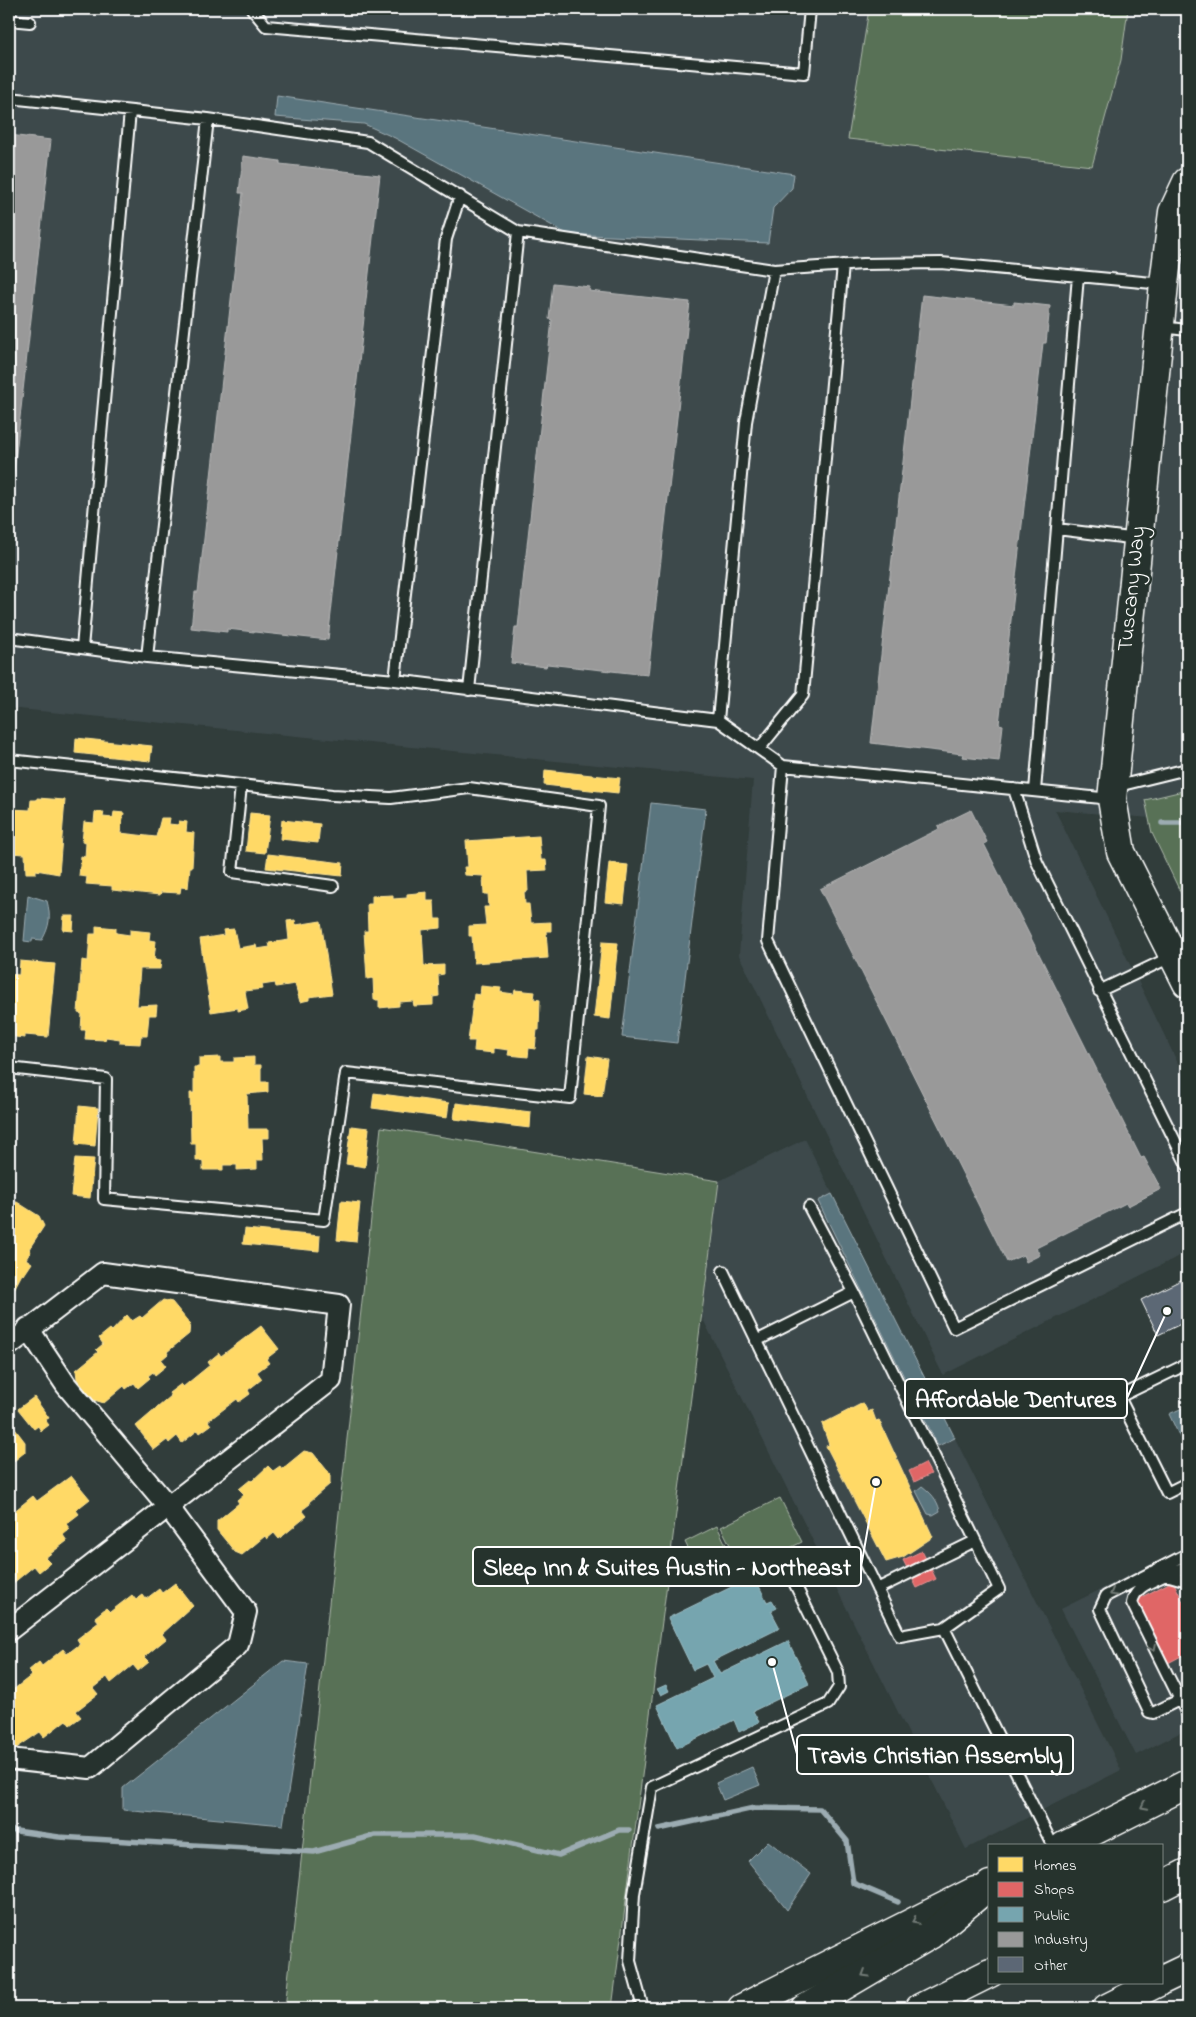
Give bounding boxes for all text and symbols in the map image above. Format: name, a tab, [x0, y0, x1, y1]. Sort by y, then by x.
street label: Tuscany Way	[1110, 524, 1157, 654]
callout: Affordable Dentures	[905, 1379, 1127, 1418]
text: Affordable Dentures	[915, 1384, 1117, 1419]
callout: Sleep Inn & Suites Austin - Northeast	[473, 1547, 861, 1586]
text: Sleep Inn & Suites Austin - Northeast	[483, 1552, 852, 1587]
one-way arrow	[1109, 1586, 1118, 1596]
one-way arrow	[1147, 1643, 1157, 1652]
callout: Travis Christian Assembly	[797, 1735, 1073, 1774]
text: Travis Christian Assembly	[807, 1740, 1063, 1776]
one-way arrow	[1140, 1799, 1149, 1809]
legend	[988, 1844, 1164, 1984]
text: Homes	[1034, 1855, 1077, 1877]
text: Shops	[1034, 1879, 1074, 1901]
text: Public	[1034, 1905, 1070, 1927]
one-way arrow	[911, 1915, 920, 1925]
text: Industry	[1034, 1929, 1088, 1952]
text: Other	[1034, 1955, 1068, 1977]
one-way arrow	[861, 1967, 870, 1977]

